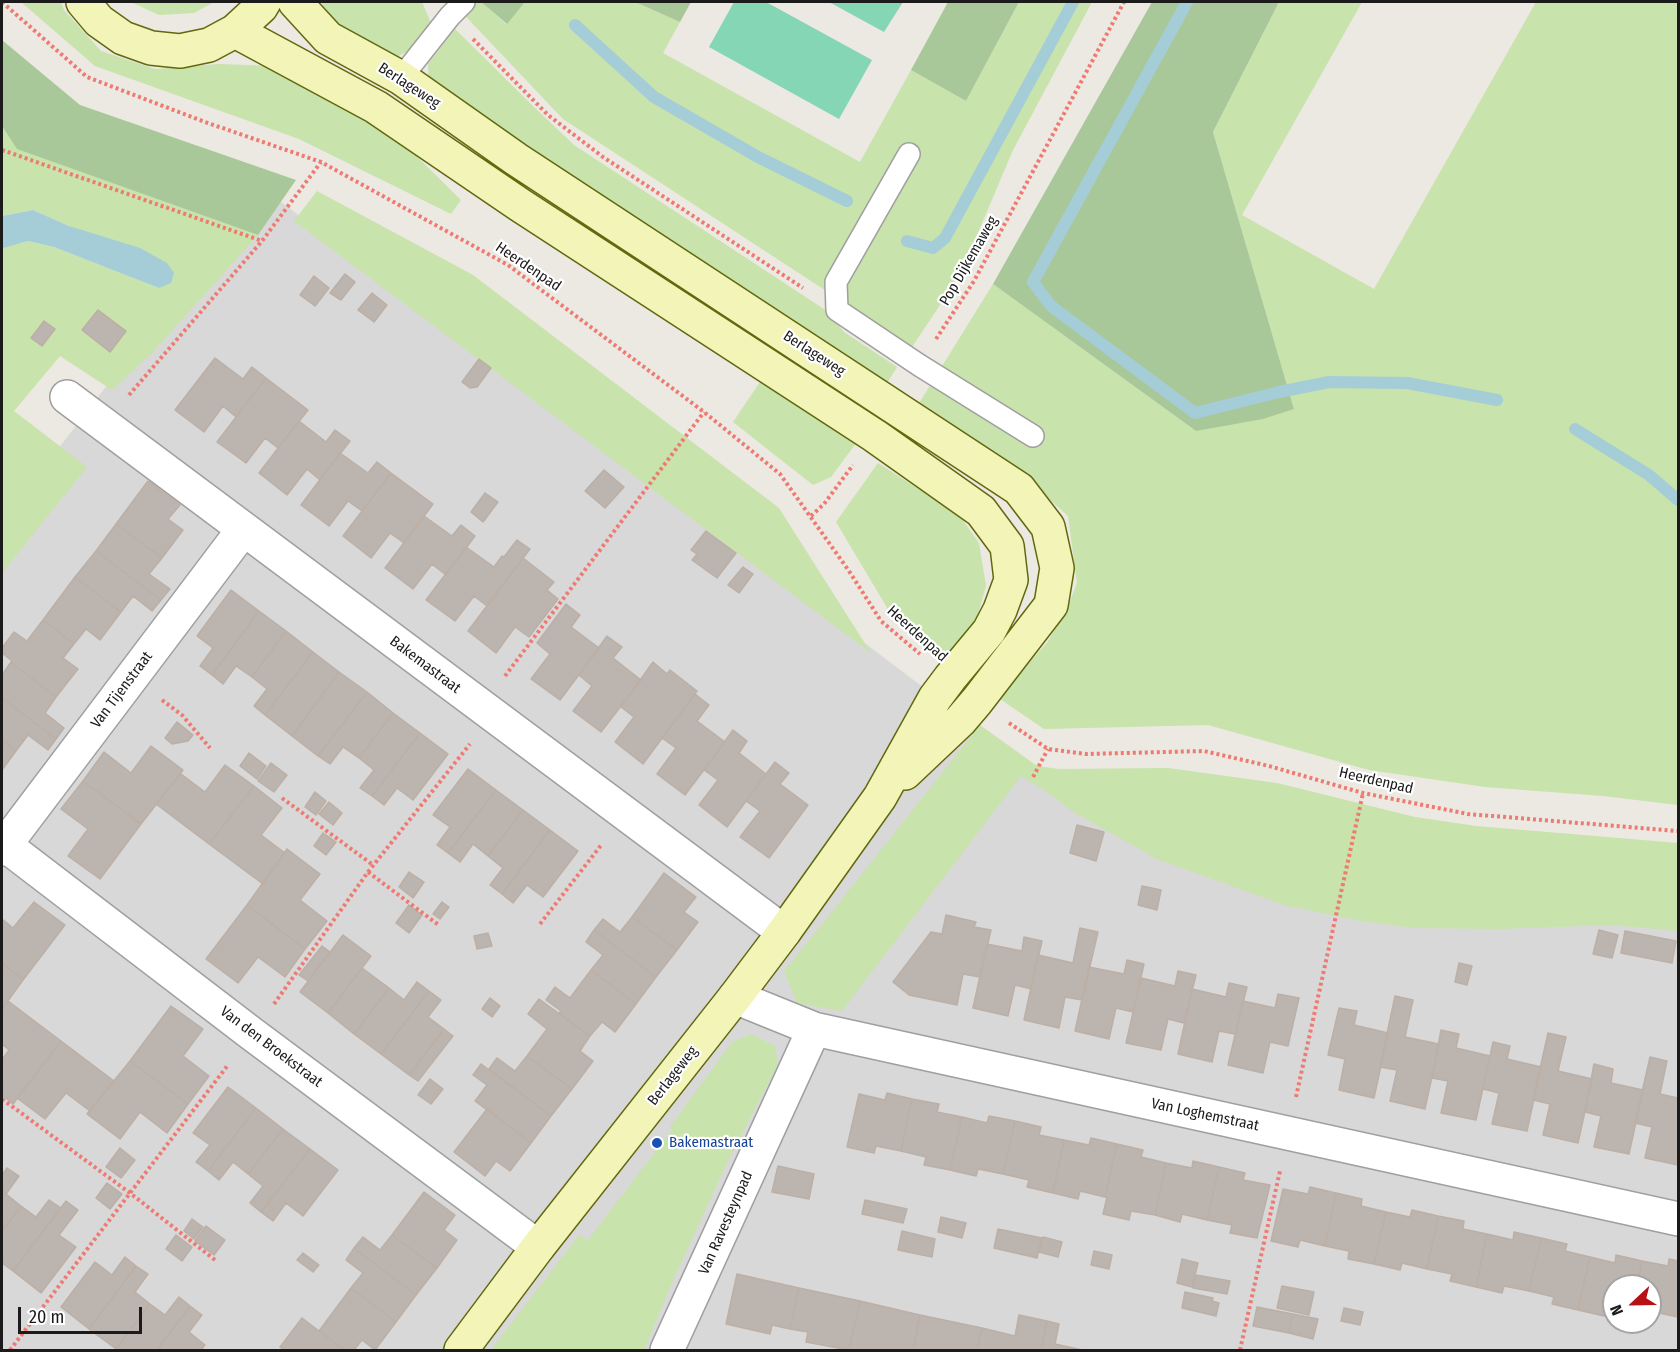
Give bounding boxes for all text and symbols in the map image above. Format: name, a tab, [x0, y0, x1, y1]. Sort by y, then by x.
street label: Berlageweg	[375, 59, 443, 113]
street label: Pop Dijkemaweg	[936, 213, 1002, 309]
street label: Heerdenpad	[492, 238, 564, 296]
street label: Berlageweg	[780, 327, 848, 381]
street label: Heerdenpad	[883, 602, 951, 666]
street label: Bakemastraat	[386, 632, 464, 698]
street label: Van Tijenstraat	[87, 648, 157, 732]
street label: Heerdenpad	[1337, 764, 1415, 798]
street label: Van den Broekstraat	[216, 1003, 326, 1091]
street label: Berlageweg	[644, 1043, 702, 1109]
street label: Van Loghemstraat	[1150, 1095, 1260, 1135]
place label: Bakemastraat	[669, 1134, 753, 1152]
marker: Bakemastraat	[650, 1136, 664, 1150]
street label: Van Ravesteynpad	[695, 1169, 757, 1277]
north arrow	[1602, 1274, 1662, 1334]
scale bar	[21, 1295, 146, 1333]
text: N	[1606, 1302, 1627, 1318]
text: 20 m	[29, 1306, 64, 1328]

